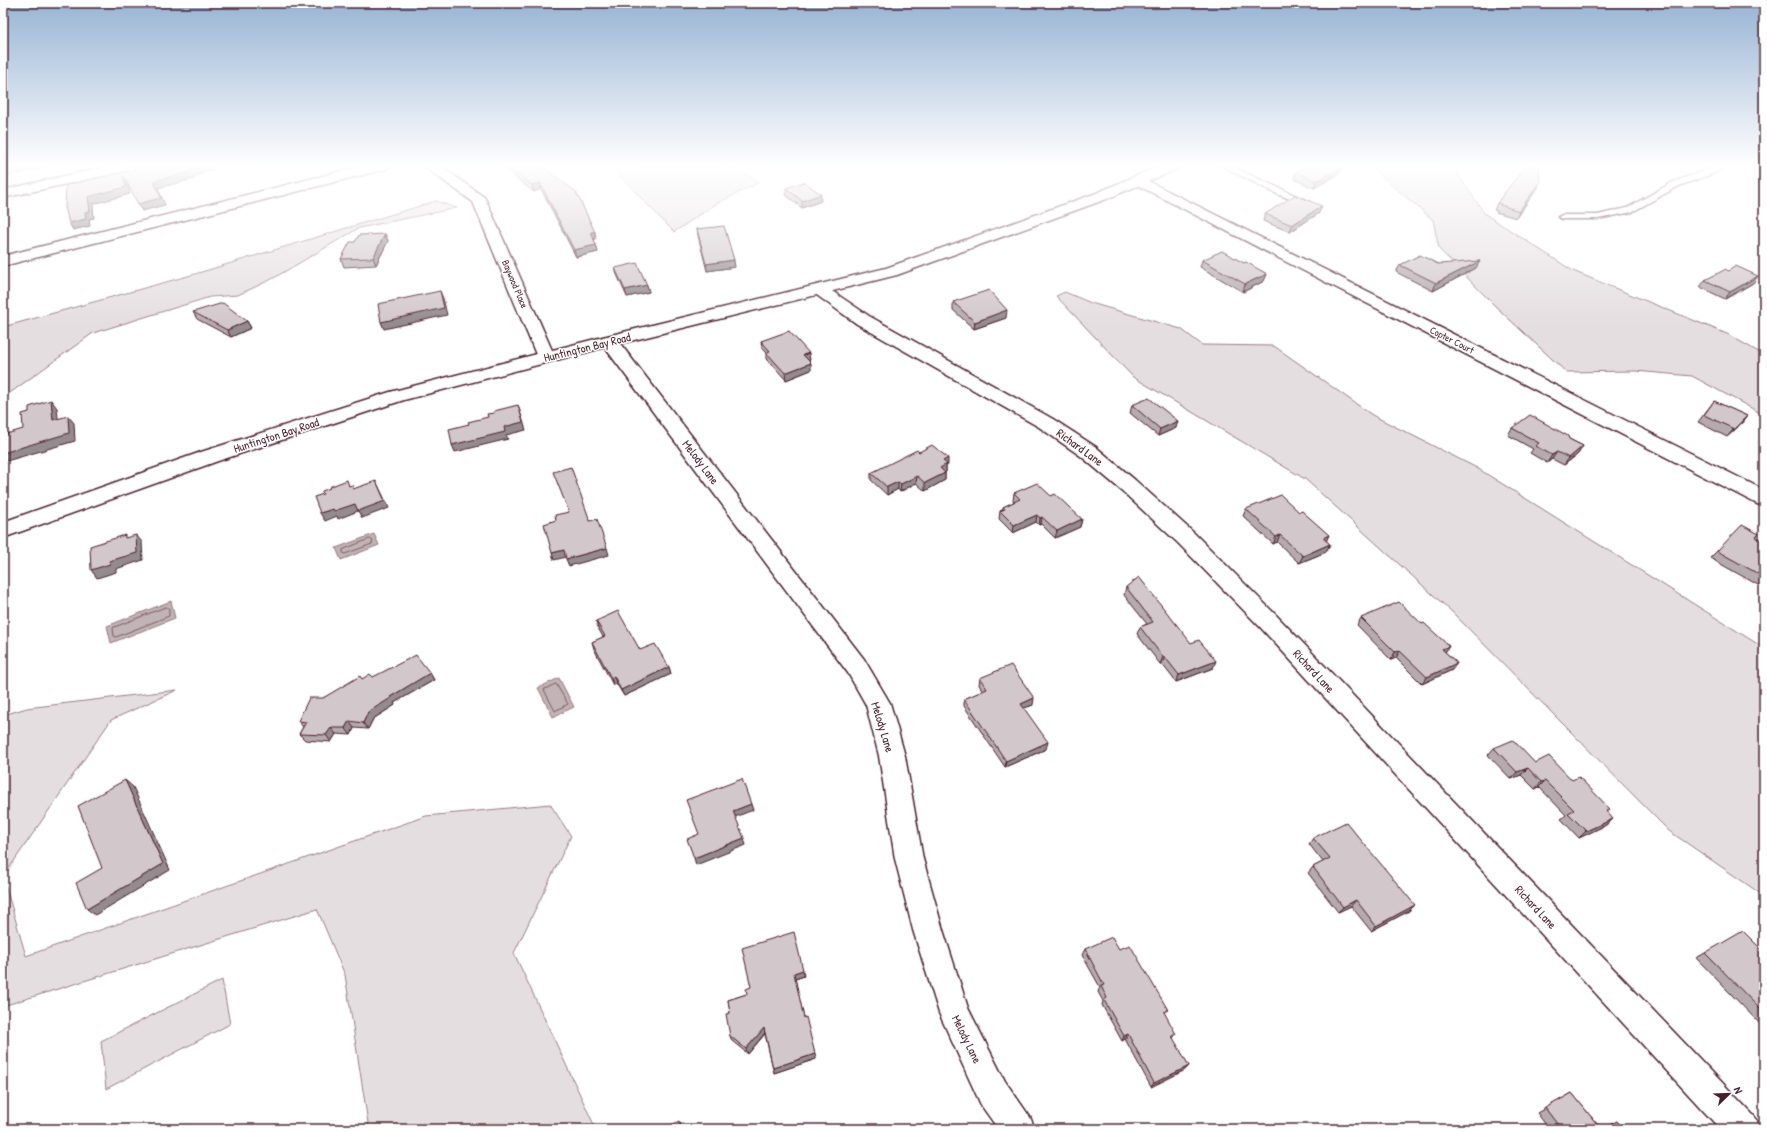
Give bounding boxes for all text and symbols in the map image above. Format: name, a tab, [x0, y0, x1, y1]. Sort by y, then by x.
street label: Baywood Place	[499, 258, 531, 310]
street label: Copter Court	[1428, 323, 1477, 357]
street label: Huntington Bay Road	[542, 328, 632, 366]
street label: Huntington Bay Road	[231, 413, 321, 457]
street label: Richard Lane	[1053, 424, 1107, 470]
street label: Melody Lane	[679, 436, 724, 488]
street label: Richard Lane	[1289, 645, 1339, 697]
street label: Melody Lane	[867, 700, 899, 754]
street label: Richard Lane	[1511, 881, 1561, 933]
street label: Melody Lane	[948, 1012, 986, 1066]
north arrow	[1709, 1074, 1749, 1114]
text: N	[1731, 1085, 1746, 1096]

